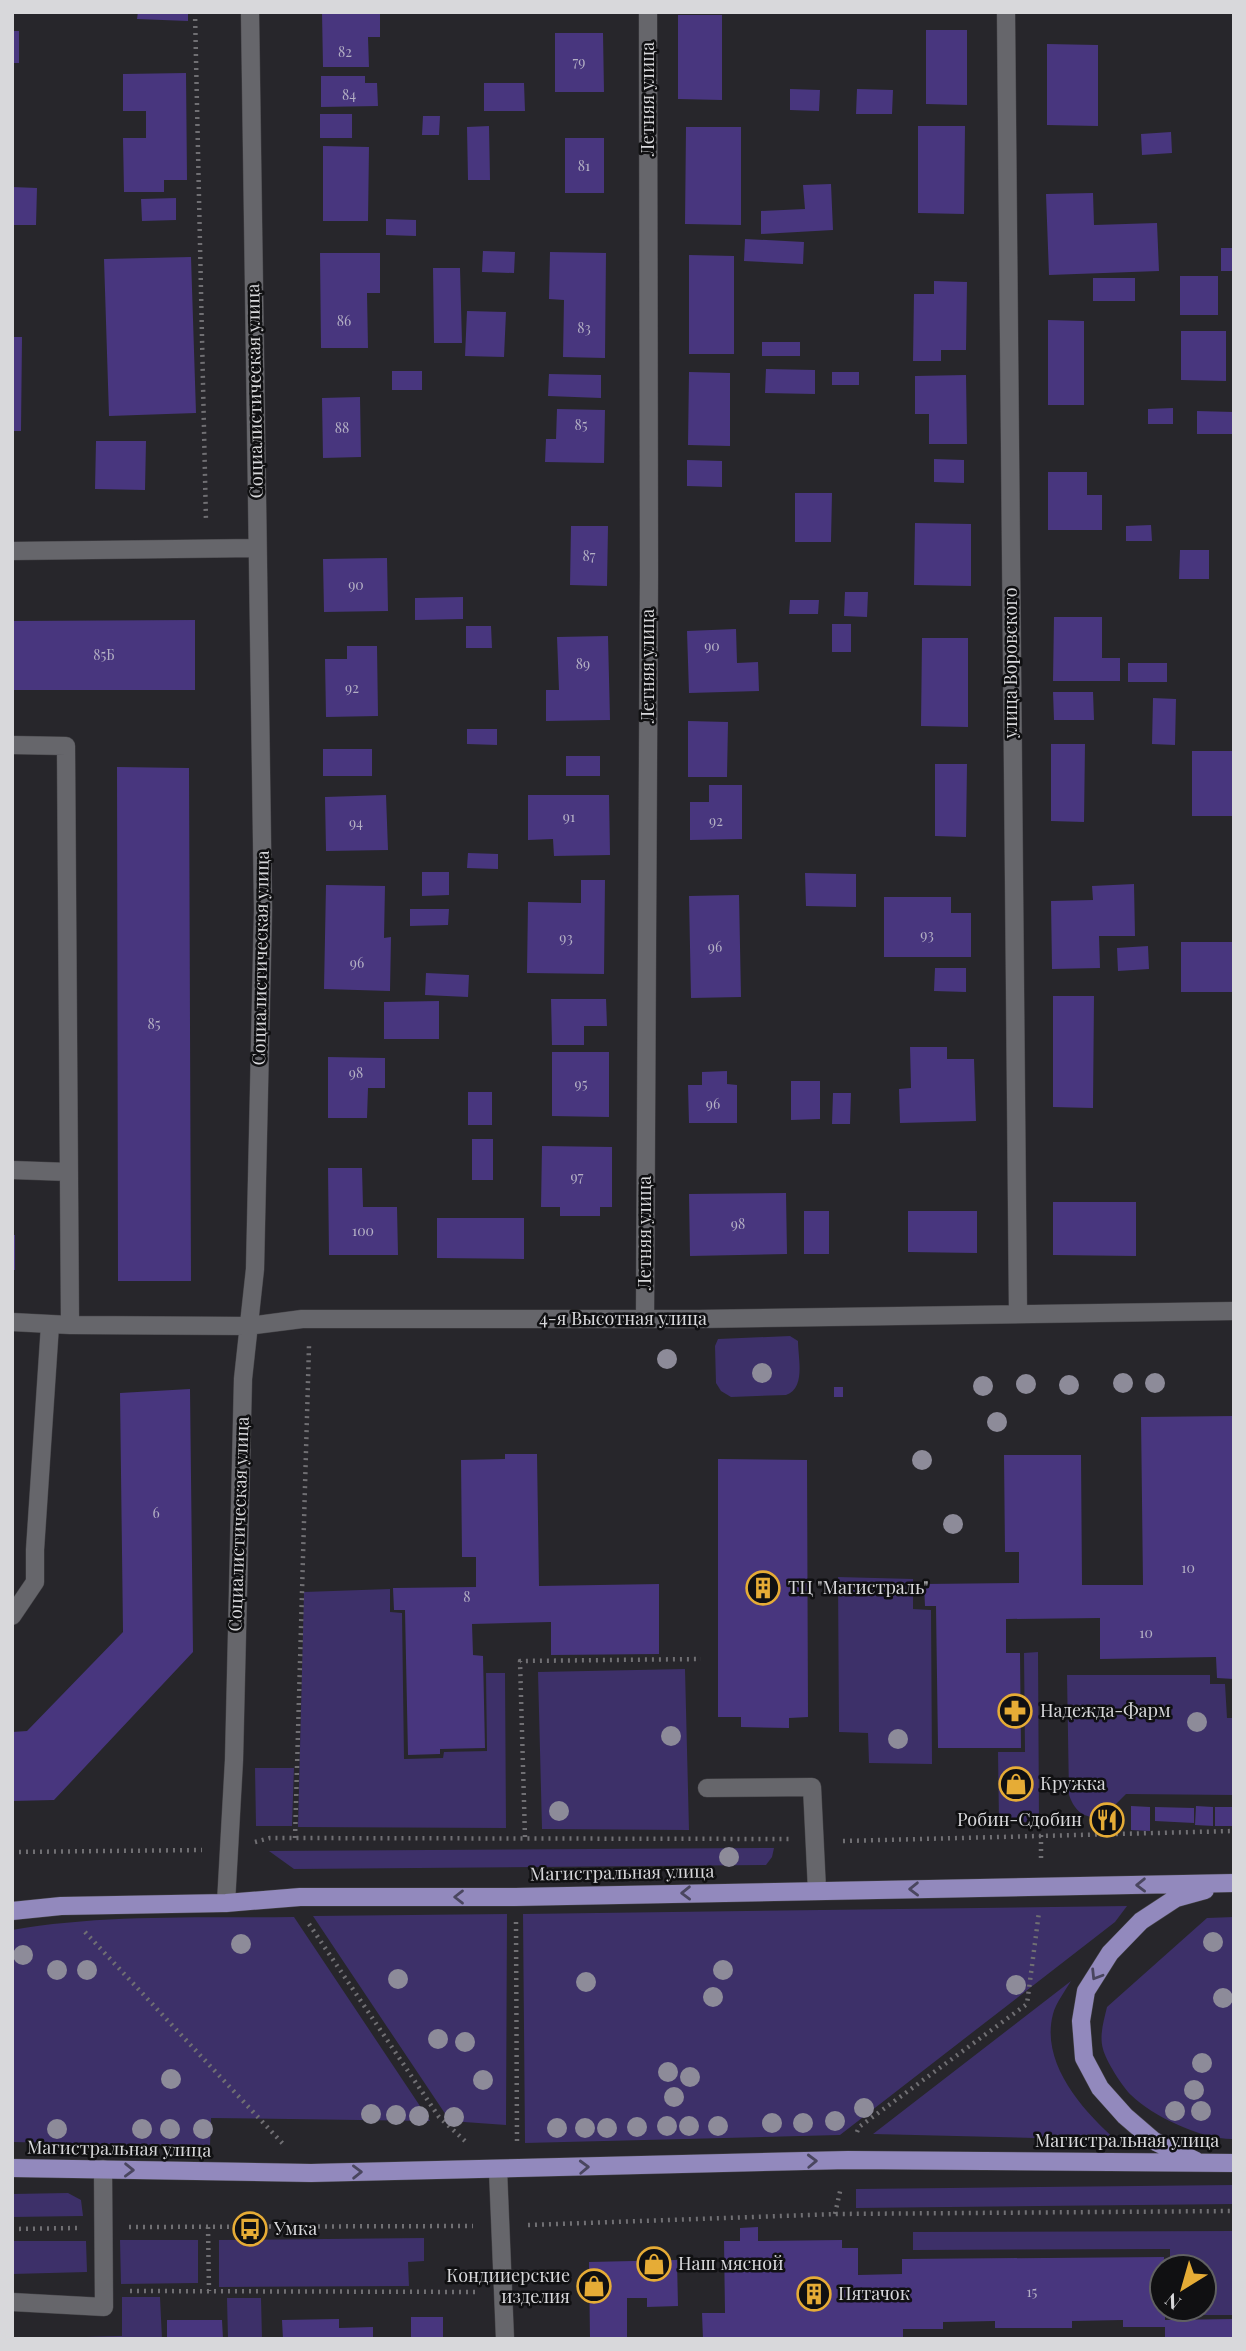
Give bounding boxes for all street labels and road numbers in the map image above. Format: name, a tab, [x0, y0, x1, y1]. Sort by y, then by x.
street label: Летняя улица	[635, 42, 659, 157]
street label: Социалистическая улица	[240, 283, 268, 499]
street label: улица Воровского	[998, 587, 1022, 740]
street label: Летняя улица	[635, 609, 659, 724]
street label: Социалистическая улица	[246, 850, 274, 1066]
street label: Летняя улица	[632, 1176, 656, 1291]
street label: 4-я Высотная улица	[539, 1306, 707, 1330]
street label: Социалистическая улица	[222, 1416, 254, 1632]
street label: Магистральная улица	[530, 1858, 714, 1886]
street label: Магистральная улица	[1035, 2128, 1219, 2152]
street label: Магистральная улица	[27, 2134, 212, 2162]

